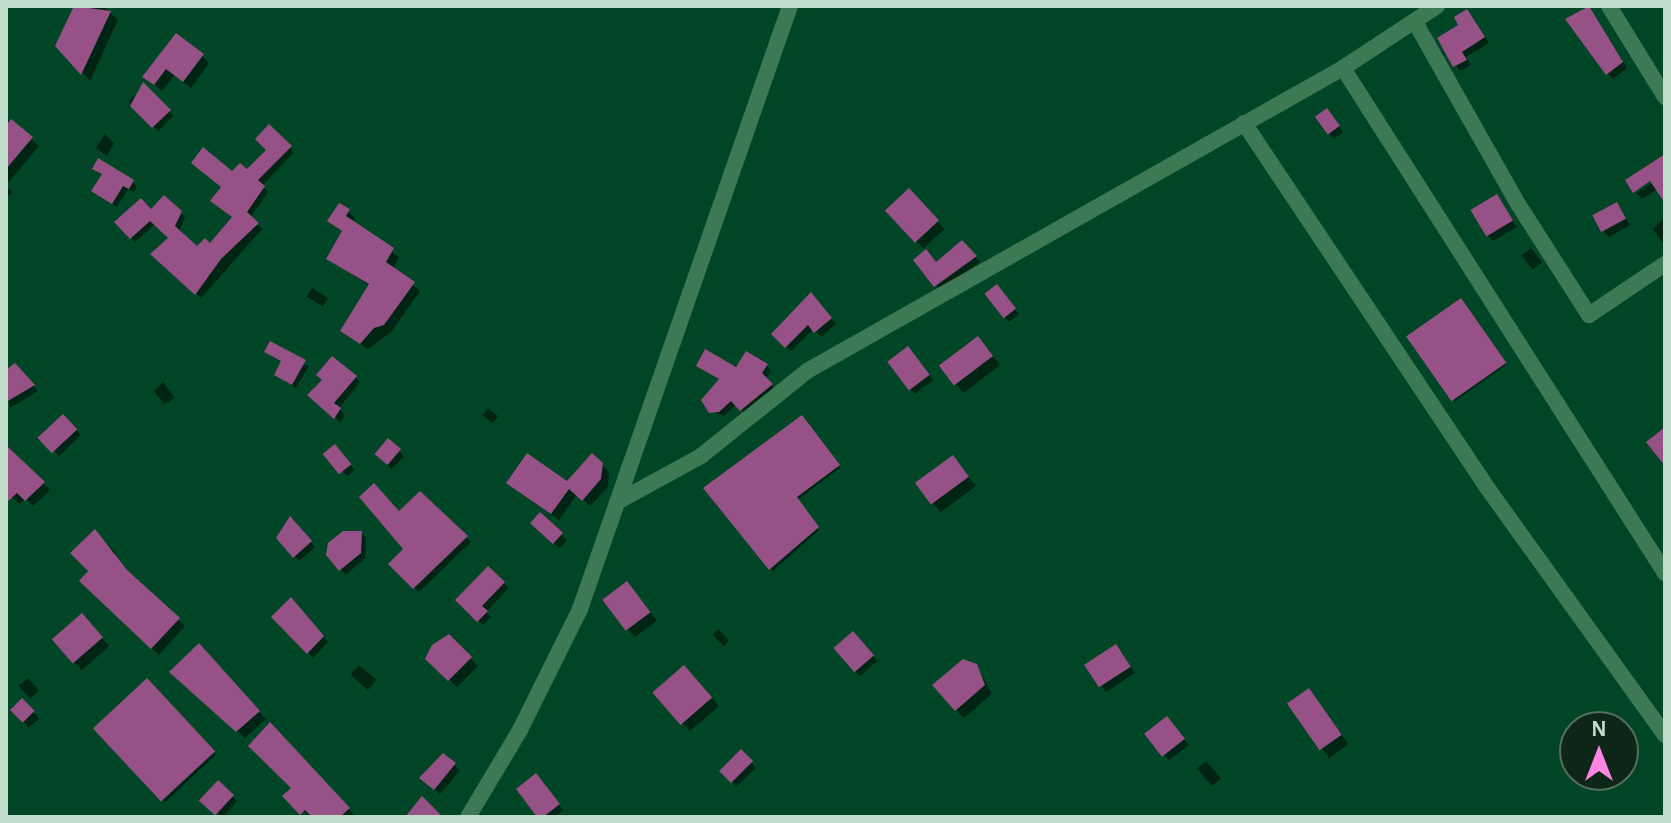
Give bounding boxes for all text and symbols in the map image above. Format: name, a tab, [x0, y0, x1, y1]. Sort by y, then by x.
north arrow	[1559, 711, 1639, 791]
text: N	[1591, 718, 1607, 740]

